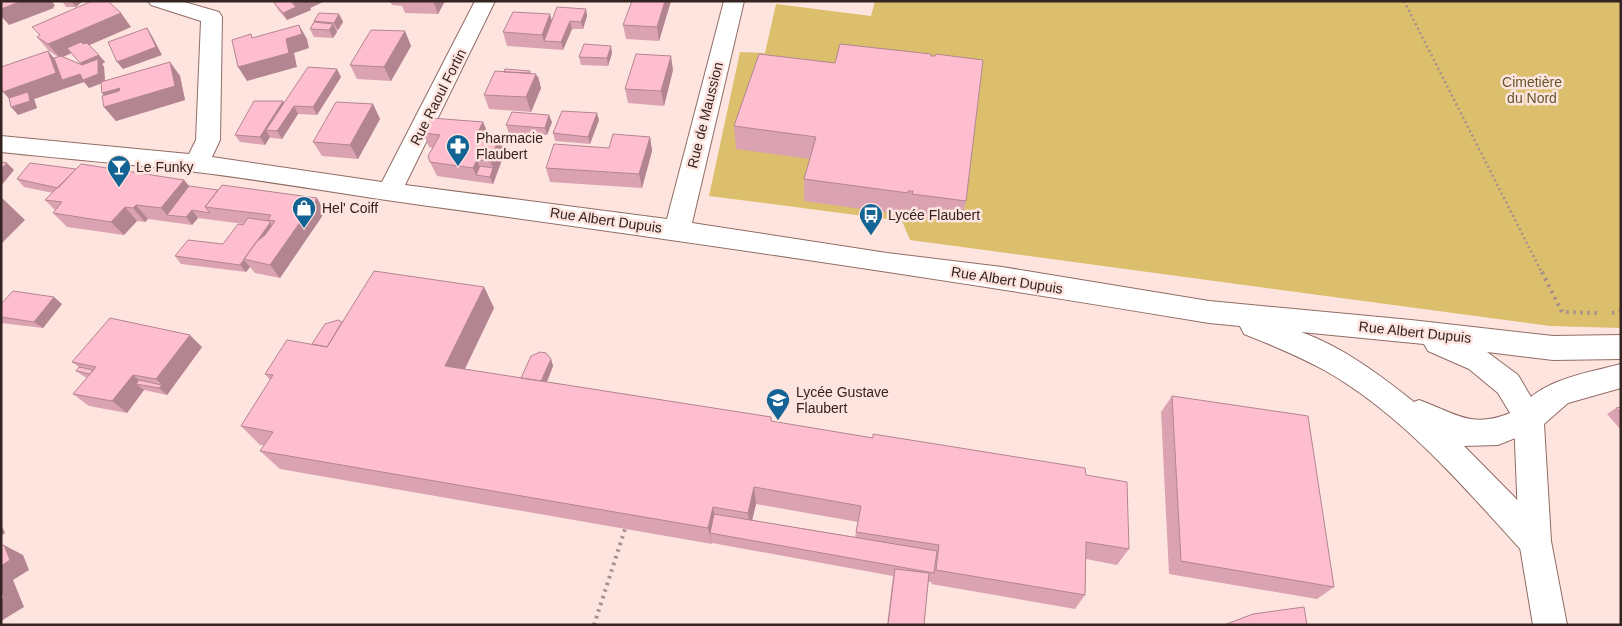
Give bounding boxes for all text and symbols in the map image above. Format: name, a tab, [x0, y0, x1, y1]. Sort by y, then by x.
street label: Rue Raoul Fortin	[407, 46, 469, 148]
street label: Rue de Maussion	[684, 60, 726, 170]
park label: Cimetière du Nord	[1502, 74, 1562, 106]
place label: Pharmacie Flaubert	[476, 130, 543, 162]
pharmacy icon: Pharmacie Flaubert	[445, 133, 471, 167]
bar icon: Le Funky	[106, 154, 132, 188]
place label: Le Funky	[136, 159, 194, 175]
shop icon: Hel' Coiff	[291, 195, 317, 229]
place label: Hel' Coiff	[322, 200, 378, 216]
bus stop icon: Lycée Flaubert	[858, 202, 884, 236]
street label: Rue Albert Dupuis	[549, 204, 663, 236]
place label: Lycée Flaubert	[888, 207, 980, 223]
street label: Rue Albert Dupuis	[950, 263, 1064, 297]
street label: Rue Albert Dupuis	[1358, 318, 1472, 346]
place label: Lycée Gustave Flaubert	[796, 384, 889, 416]
school or university icon: Lycée Gustave Flaubert	[765, 387, 791, 421]

